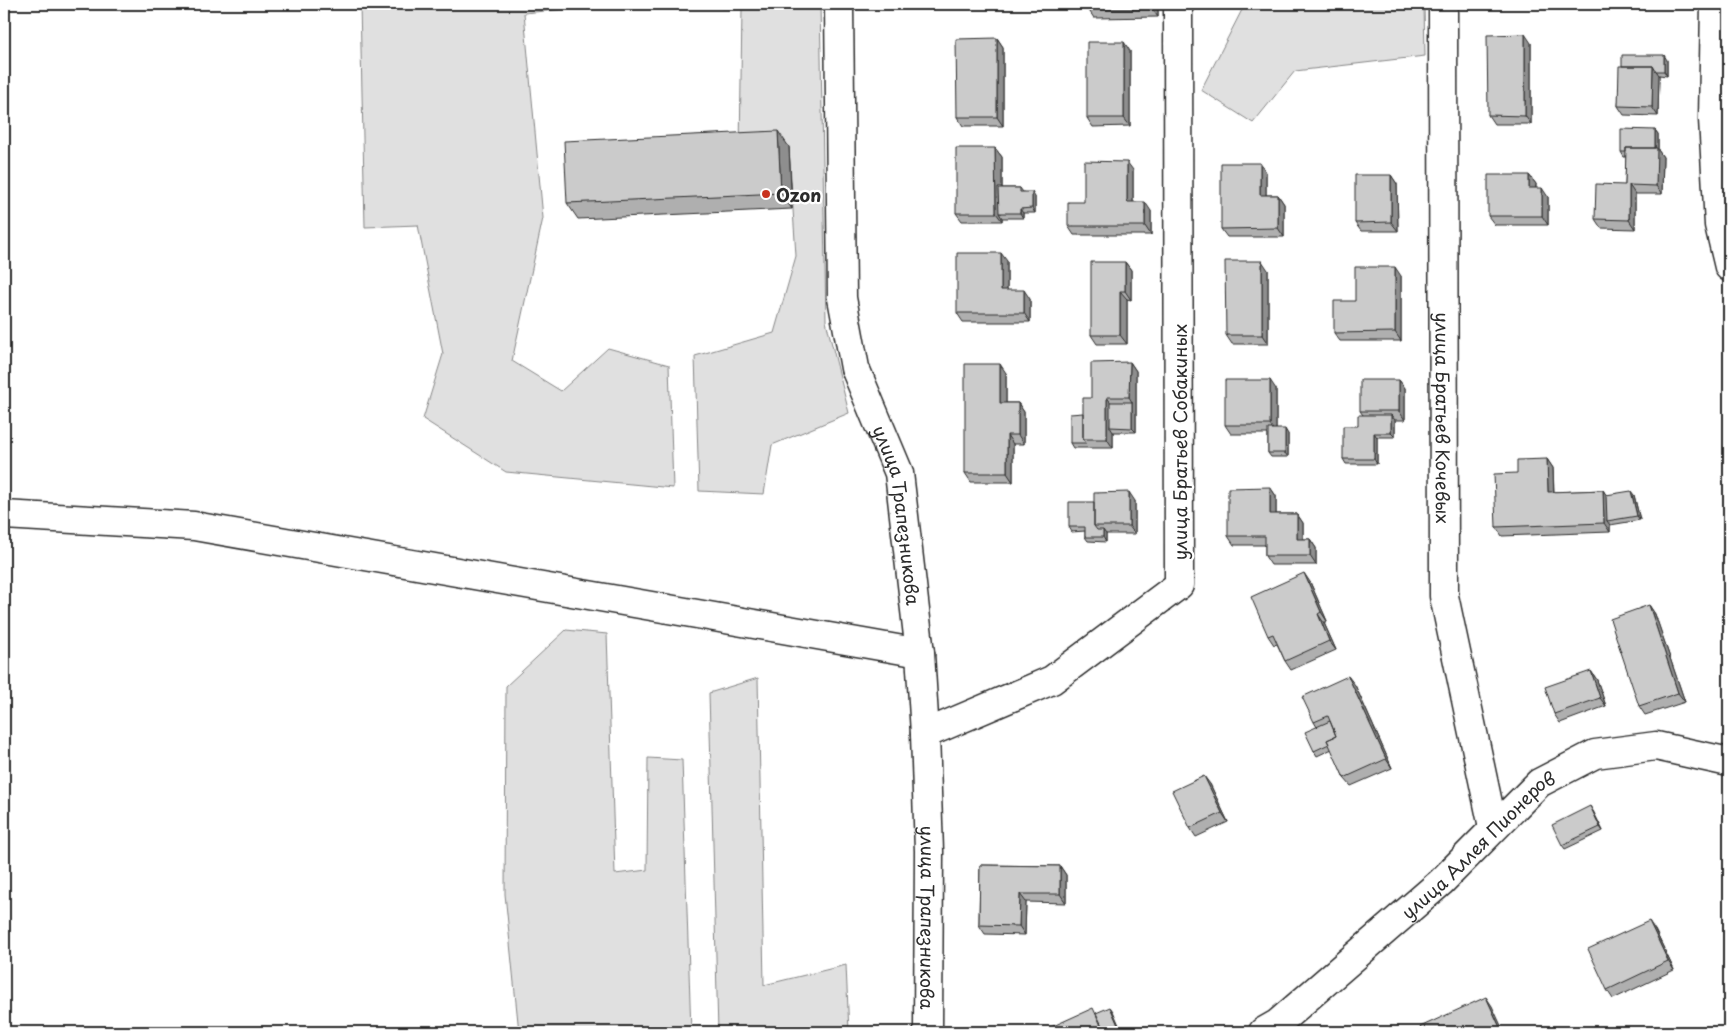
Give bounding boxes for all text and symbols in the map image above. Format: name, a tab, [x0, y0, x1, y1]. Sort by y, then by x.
place label: Ozon	[776, 181, 821, 208]
marker: Ozon	[760, 188, 772, 200]
street label: улица Братьев Кочевых	[1430, 312, 1457, 524]
street label: улица Братьев Собакиных	[1166, 324, 1193, 560]
street label: улица Трапезникова	[867, 421, 928, 607]
street label: улица Аллея Пионеров	[1395, 764, 1559, 925]
street label: улица Трапезникова	[915, 825, 943, 1010]

